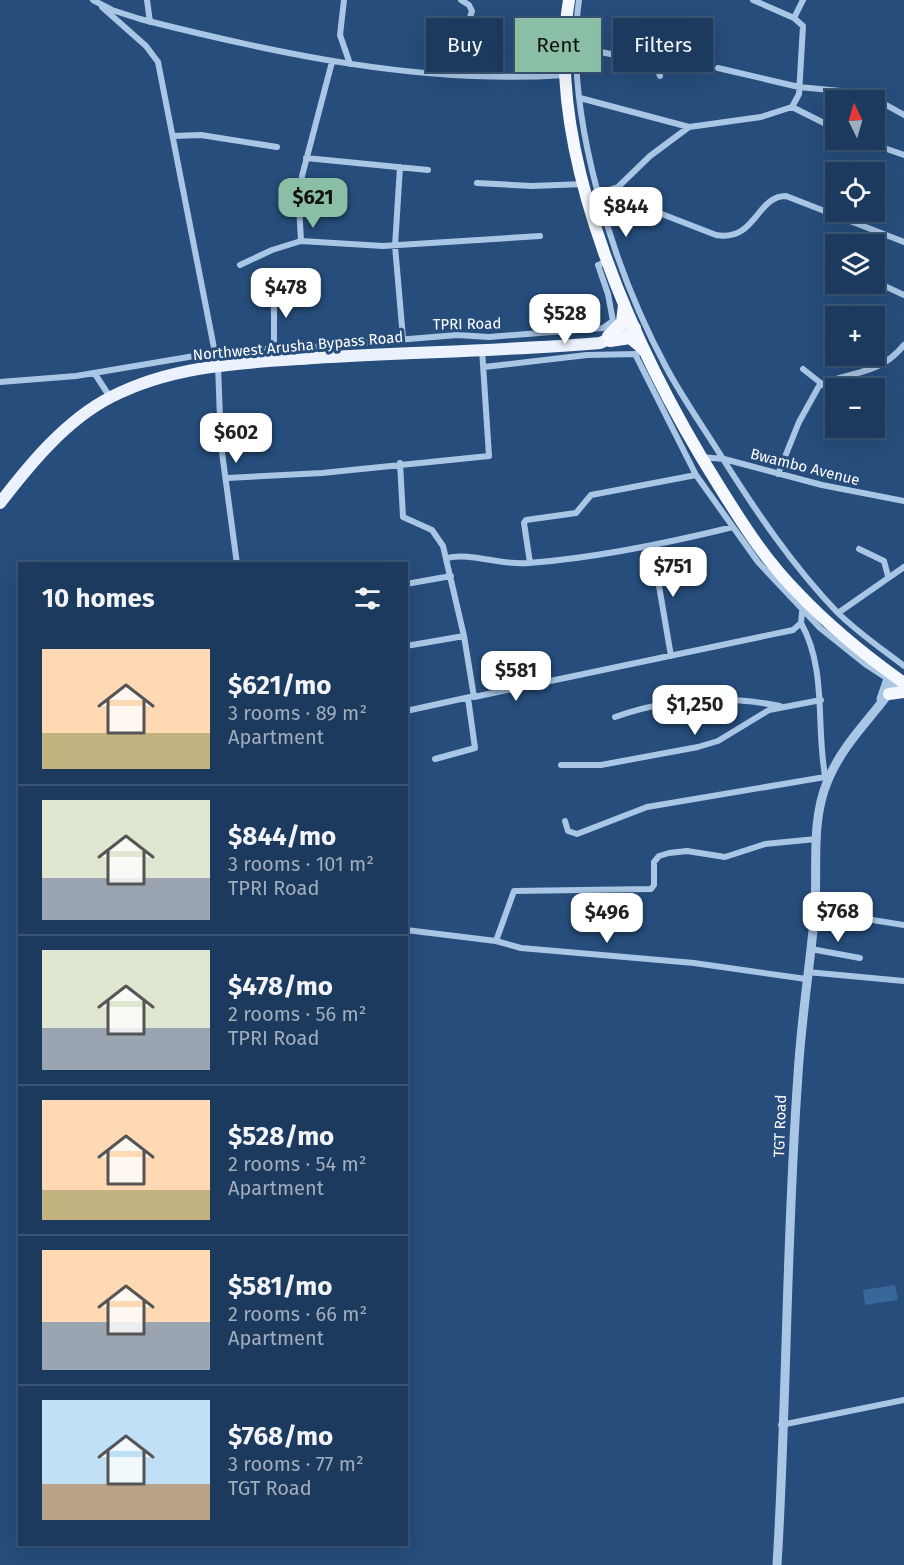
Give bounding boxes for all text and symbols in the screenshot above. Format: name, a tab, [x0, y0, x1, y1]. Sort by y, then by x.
chip: Buy	[426, 18, 503, 72]
chip: Rent	[515, 18, 601, 72]
chip: Filters	[613, 18, 713, 72]
north arrow	[825, 90, 885, 150]
map controls	[825, 90, 885, 438]
button: locate	[825, 162, 885, 222]
pin: $621	[277, 178, 349, 229]
text: $621	[292, 185, 334, 209]
pin: $844	[590, 187, 662, 238]
text: $844	[603, 194, 649, 218]
button: layers	[825, 234, 885, 294]
pin: $478	[250, 268, 322, 319]
text: $478	[265, 275, 307, 299]
pin: $528	[529, 294, 601, 345]
text: $528	[543, 301, 587, 325]
button: +	[825, 306, 885, 366]
street label: TPRI Road	[433, 314, 501, 334]
street label: Northwest Arusha Bypass Road	[192, 328, 404, 364]
button: −	[825, 378, 885, 438]
pin: $602	[200, 413, 272, 464]
text: $602	[214, 420, 258, 444]
street label: Bwambo Avenue	[748, 445, 862, 489]
pin: $751	[637, 547, 709, 598]
text: $751	[654, 554, 692, 578]
icon: filters	[351, 582, 384, 615]
text: 10 homes	[42, 583, 155, 614]
pin: $581	[480, 651, 552, 702]
text: $581	[495, 658, 537, 682]
text: $621/mo	[228, 670, 331, 701]
icon: home	[90, 673, 162, 745]
pin: $1,250	[646, 685, 744, 736]
text: $1,250	[666, 692, 724, 716]
text: 3 rooms · 89 m²	[228, 701, 367, 725]
text: Apartment	[228, 725, 324, 749]
text: $844/mo	[228, 821, 336, 852]
icon: home	[90, 824, 162, 896]
text: 3 rooms · 101 m²	[228, 852, 374, 876]
text: TPRI Road	[228, 876, 319, 900]
pin: $768	[802, 892, 874, 943]
pin: $496	[571, 893, 643, 944]
text: $768	[817, 899, 859, 923]
text: $496	[585, 900, 629, 924]
text: $478/mo	[228, 971, 333, 1002]
icon: home	[90, 974, 162, 1046]
text: 2 rooms · 56 m²	[228, 1002, 367, 1026]
text: TPRI Road	[228, 1026, 319, 1050]
street label: TGT Road	[770, 1094, 790, 1158]
text: $528/mo	[228, 1121, 334, 1152]
icon: home	[90, 1124, 162, 1196]
text: 2 rooms · 54 m²	[228, 1152, 367, 1176]
text: Apartment	[228, 1176, 324, 1200]
text: $581/mo	[228, 1271, 333, 1302]
icon: home	[90, 1274, 162, 1346]
text: 2 rooms · 66 m²	[228, 1302, 367, 1326]
text: Apartment	[228, 1326, 324, 1350]
text: $768/mo	[228, 1421, 333, 1452]
icon: home	[90, 1424, 162, 1496]
text: 3 rooms · 77 m²	[228, 1452, 364, 1476]
text: TGT Road	[228, 1476, 312, 1500]

